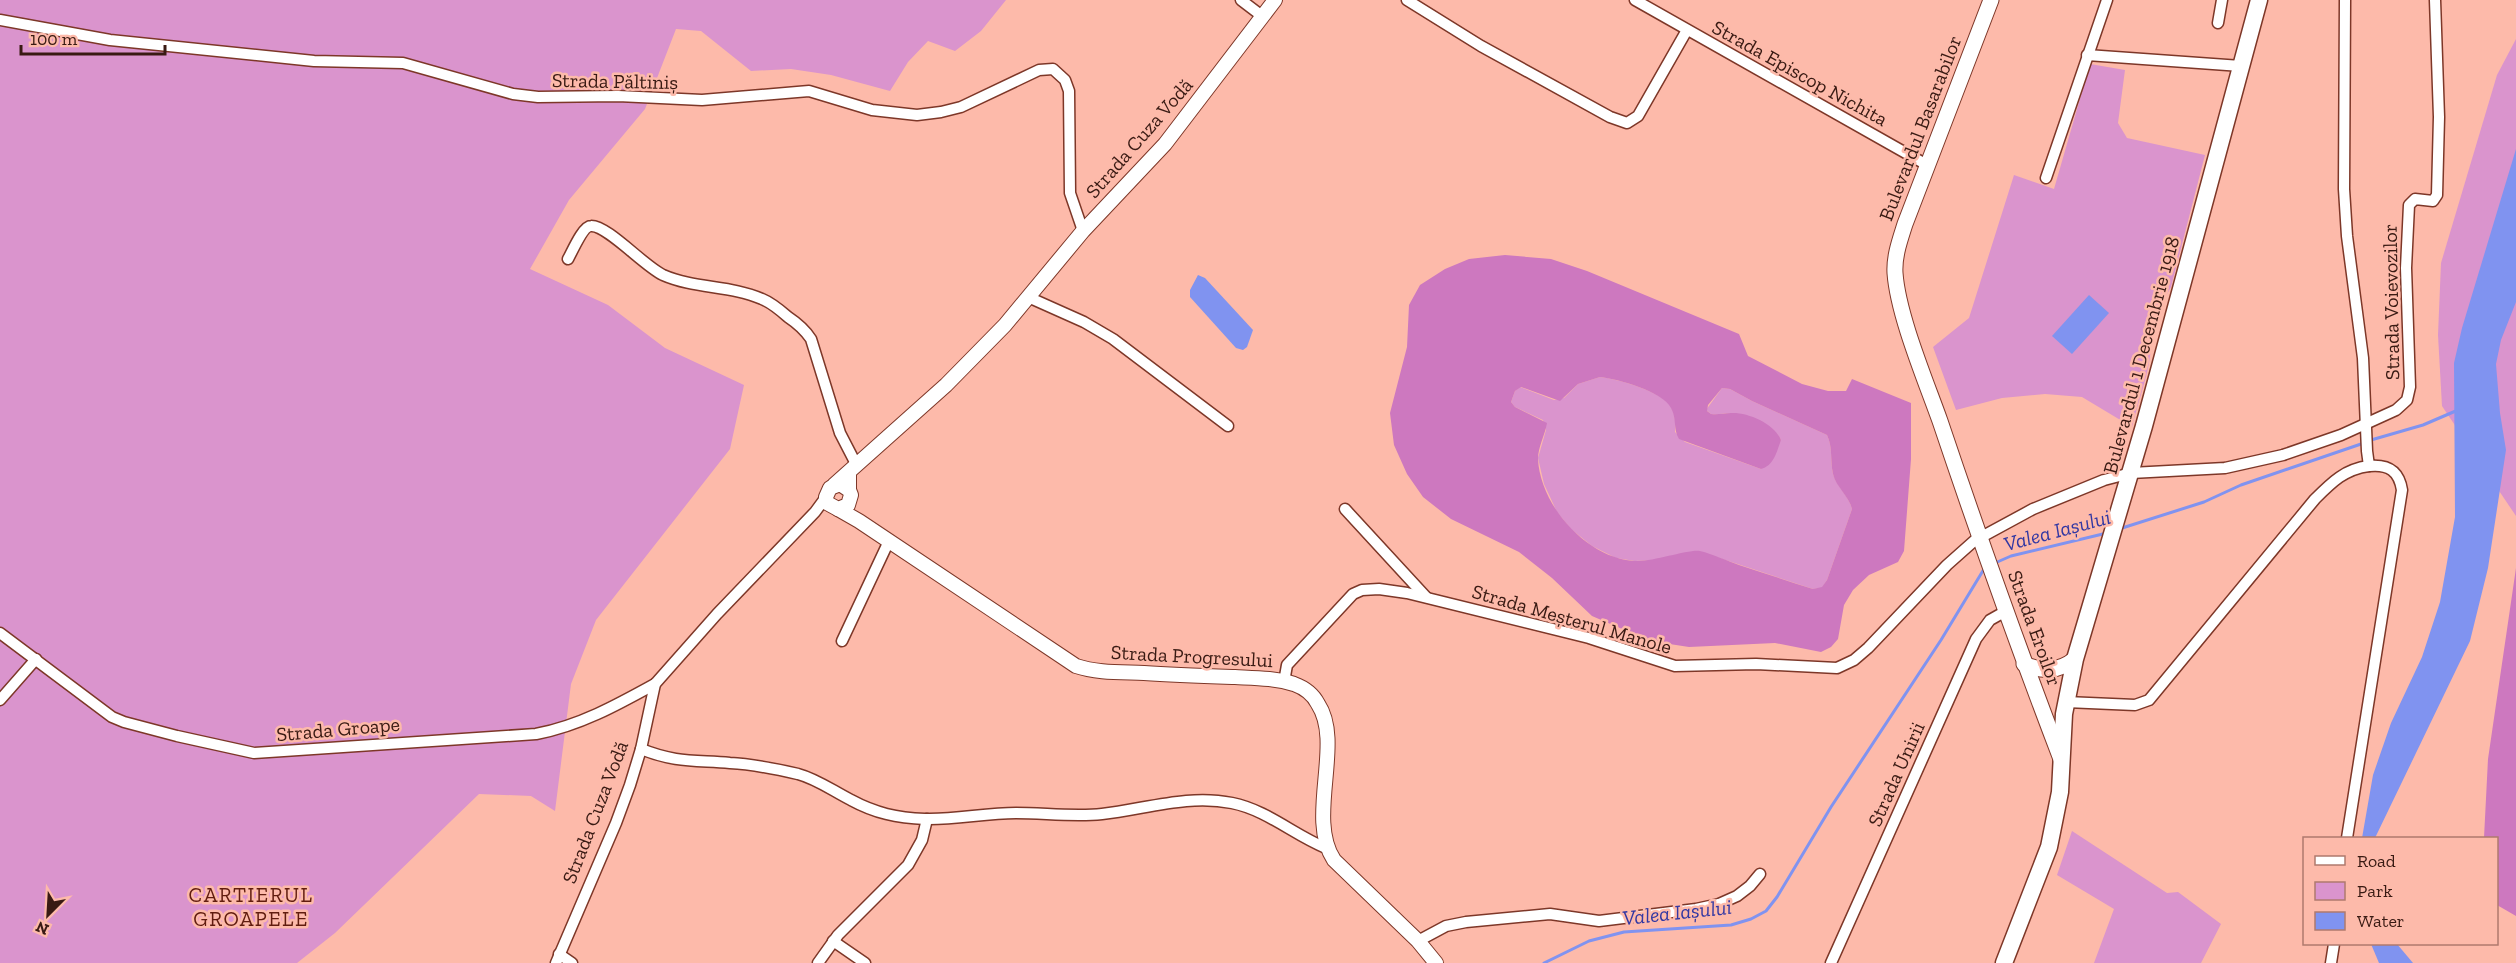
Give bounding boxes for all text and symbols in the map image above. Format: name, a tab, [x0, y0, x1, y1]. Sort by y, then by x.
street label: Strada Episcop Nichita	[1708, 15, 1892, 131]
scale bar	[21, 18, 165, 56]
text: 100 m	[30, 28, 78, 50]
street label: Bulevardul Basarabilor	[1874, 32, 1966, 224]
street label: Strada Păltiniș	[552, 68, 678, 94]
street label: Strada Cuza Vodă	[1080, 73, 1198, 203]
street label: Strada Voievozilor	[2378, 224, 2404, 380]
street label: Bulevardul 1 Decembrie 1918	[2098, 234, 2184, 476]
water label: Valea Iașului	[2001, 504, 2113, 556]
street label: Strada Eroilor	[2003, 567, 2067, 689]
street label: Strada Meșterul Manole	[1469, 579, 1675, 659]
street label: Strada Progresului	[1110, 640, 1274, 672]
street label: Strada Groape	[275, 712, 401, 746]
street label: Strada Unirii	[1862, 718, 1930, 830]
street label: Strada Cuza Vodă	[557, 737, 633, 887]
legend	[2303, 837, 2498, 945]
text: Road	[2357, 850, 2396, 872]
text: Park	[2357, 880, 2393, 902]
district label: CARTIERUL GROAPELE	[189, 882, 313, 931]
north arrow	[18, 885, 78, 945]
water label: Valea Iașului	[1621, 894, 1733, 930]
text: Water	[2357, 910, 2404, 932]
text: N	[33, 917, 52, 939]

